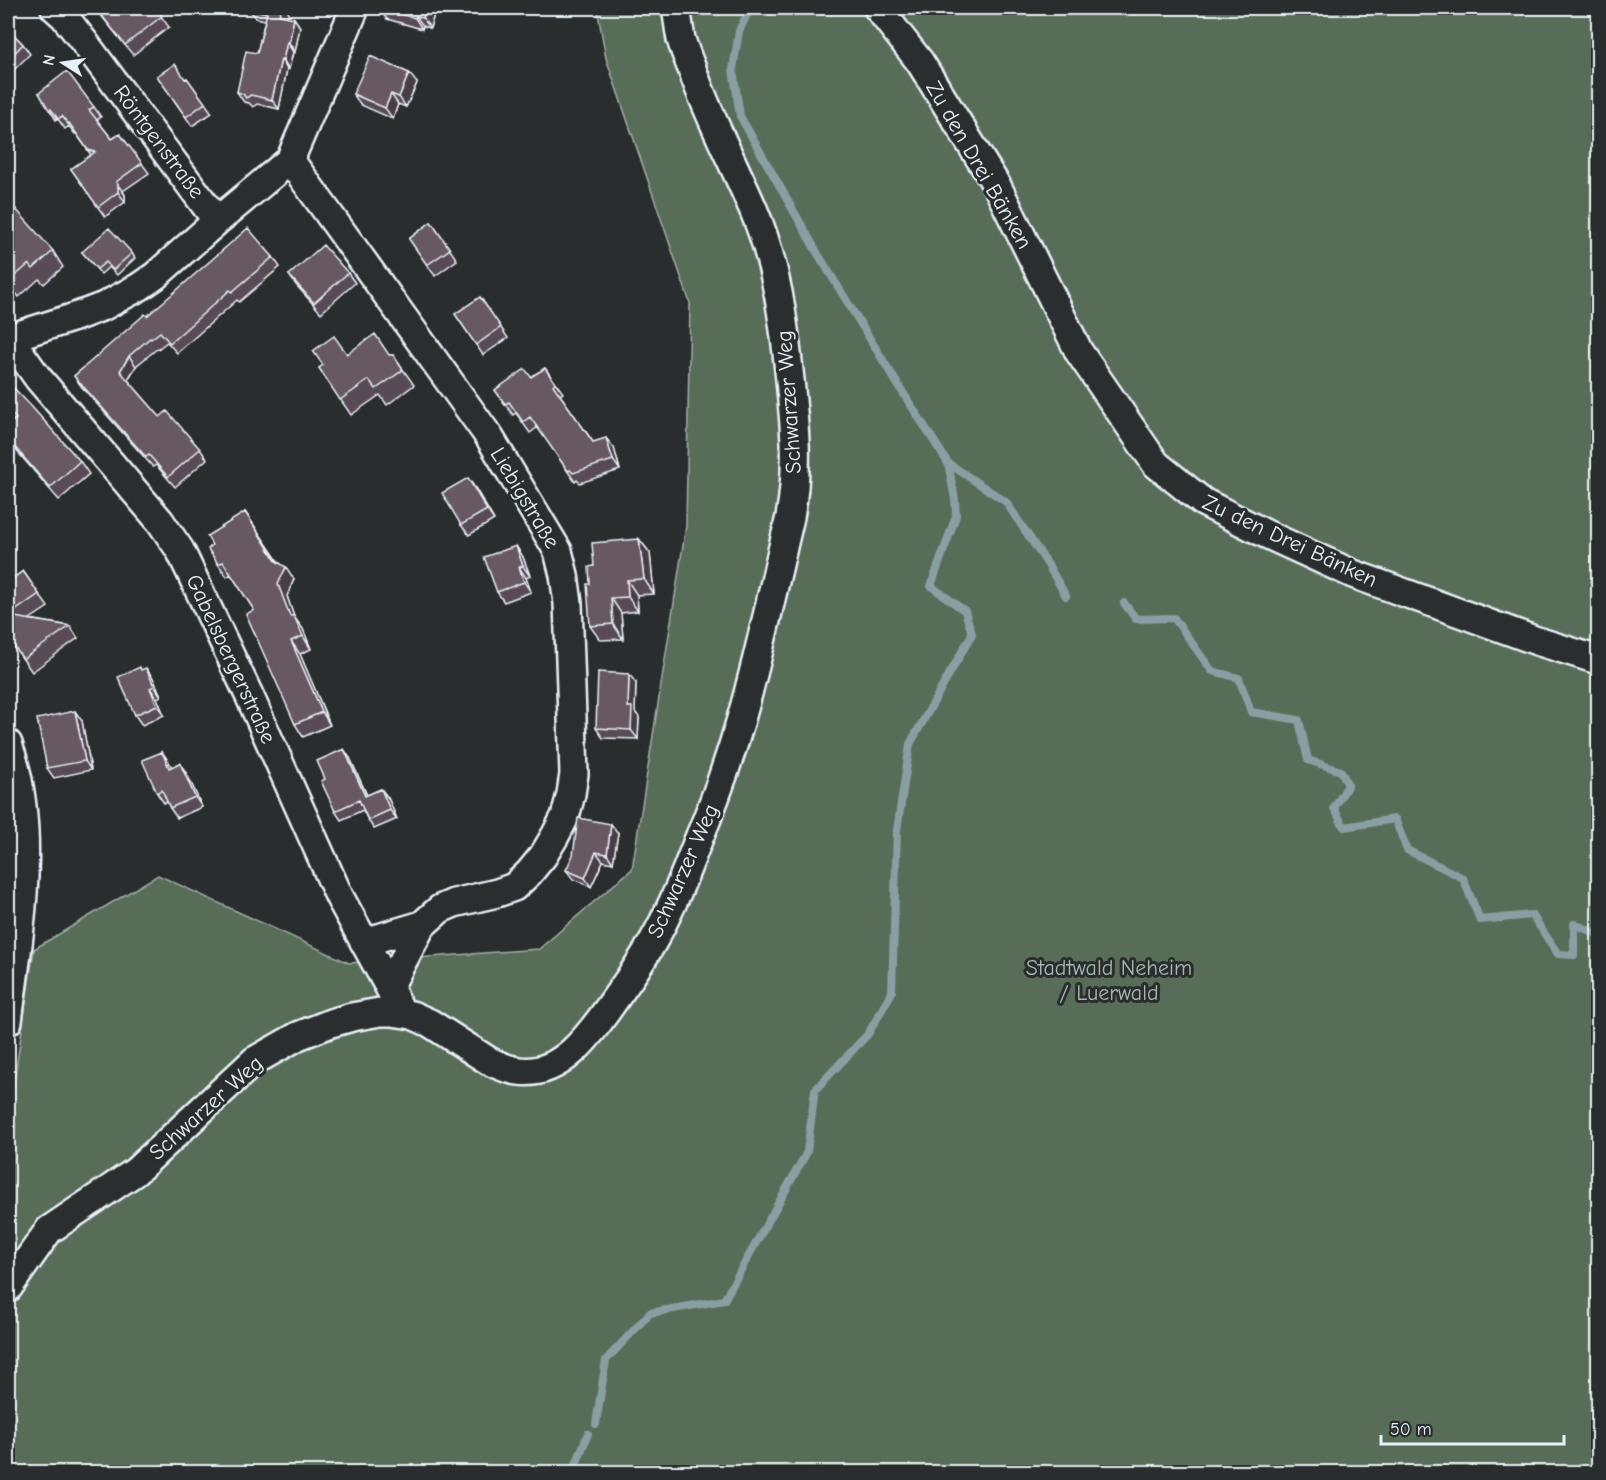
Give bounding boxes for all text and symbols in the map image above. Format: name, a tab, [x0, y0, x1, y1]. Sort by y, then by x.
north arrow	[33, 33, 93, 93]
text: N	[39, 53, 59, 67]
street label: Zu den Drei Bänken	[920, 76, 1038, 254]
street label: Röntgenstraße	[108, 80, 210, 204]
street label: Schwarzer Weg	[771, 329, 807, 475]
street label: Liebigstraße	[485, 443, 565, 553]
street label: Zu den Drei Bänken	[1199, 489, 1381, 593]
street label: Gabelsbergerstraße	[180, 570, 282, 748]
street label: Schwarzer Weg	[642, 800, 724, 942]
park label: Stadtwald Neheim / Luerwald	[1026, 955, 1192, 1006]
street label: Schwarzer Weg	[144, 1050, 268, 1166]
scale bar	[1381, 1408, 1564, 1446]
text: 50 m	[1390, 1419, 1432, 1440]

